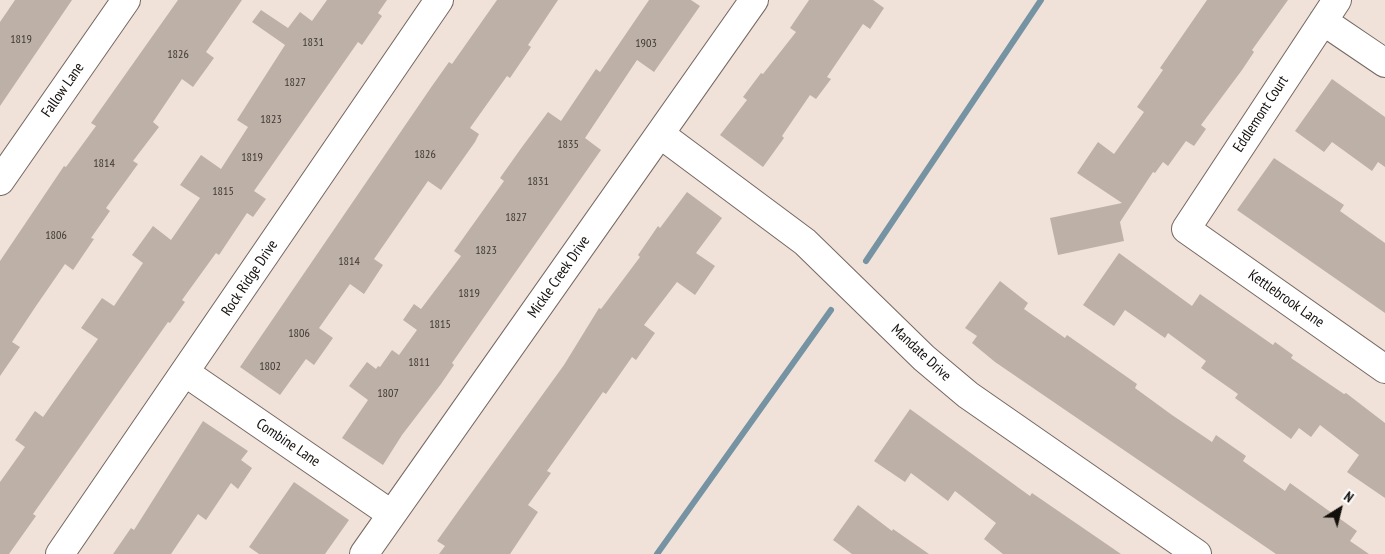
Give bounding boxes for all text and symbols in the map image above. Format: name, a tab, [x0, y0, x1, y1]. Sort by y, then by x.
house number: 1819	[10, 33, 32, 47]
house number: 1831	[302, 36, 324, 50]
house number: 1903	[635, 37, 657, 51]
house number: 1826	[167, 48, 189, 62]
street label: Fallow Lane	[38, 59, 88, 121]
street label: Eddlemont Court	[1230, 72, 1292, 156]
house number: 1827	[284, 76, 306, 90]
house number: 1823	[260, 113, 282, 127]
house number: 1835	[557, 138, 579, 152]
house number: 1826	[414, 148, 436, 162]
house number: 1819	[241, 151, 263, 165]
house number: 1814	[93, 157, 115, 171]
house number: 1831	[527, 175, 549, 189]
house number: 1815	[212, 185, 234, 199]
house number: 1827	[505, 211, 527, 225]
house number: 1806	[45, 229, 67, 243]
street label: Mickle Creek Drive	[524, 232, 594, 322]
street label: Rock Ridge Drive	[218, 237, 282, 319]
house number: 1823	[475, 244, 497, 258]
house number: 1814	[338, 255, 360, 269]
street label: Kettlebrook Lane	[1245, 266, 1327, 332]
house number: 1819	[458, 287, 480, 301]
house number: 1815	[429, 318, 451, 332]
street label: Mandate Drive	[887, 321, 955, 385]
house number: 1806	[288, 327, 310, 341]
house number: 1811	[408, 356, 430, 370]
house number: 1802	[259, 360, 281, 374]
house number: 1807	[377, 387, 399, 401]
street label: Combine Lane	[253, 415, 323, 471]
north arrow	[1315, 484, 1365, 534]
text: N	[1340, 487, 1357, 506]

